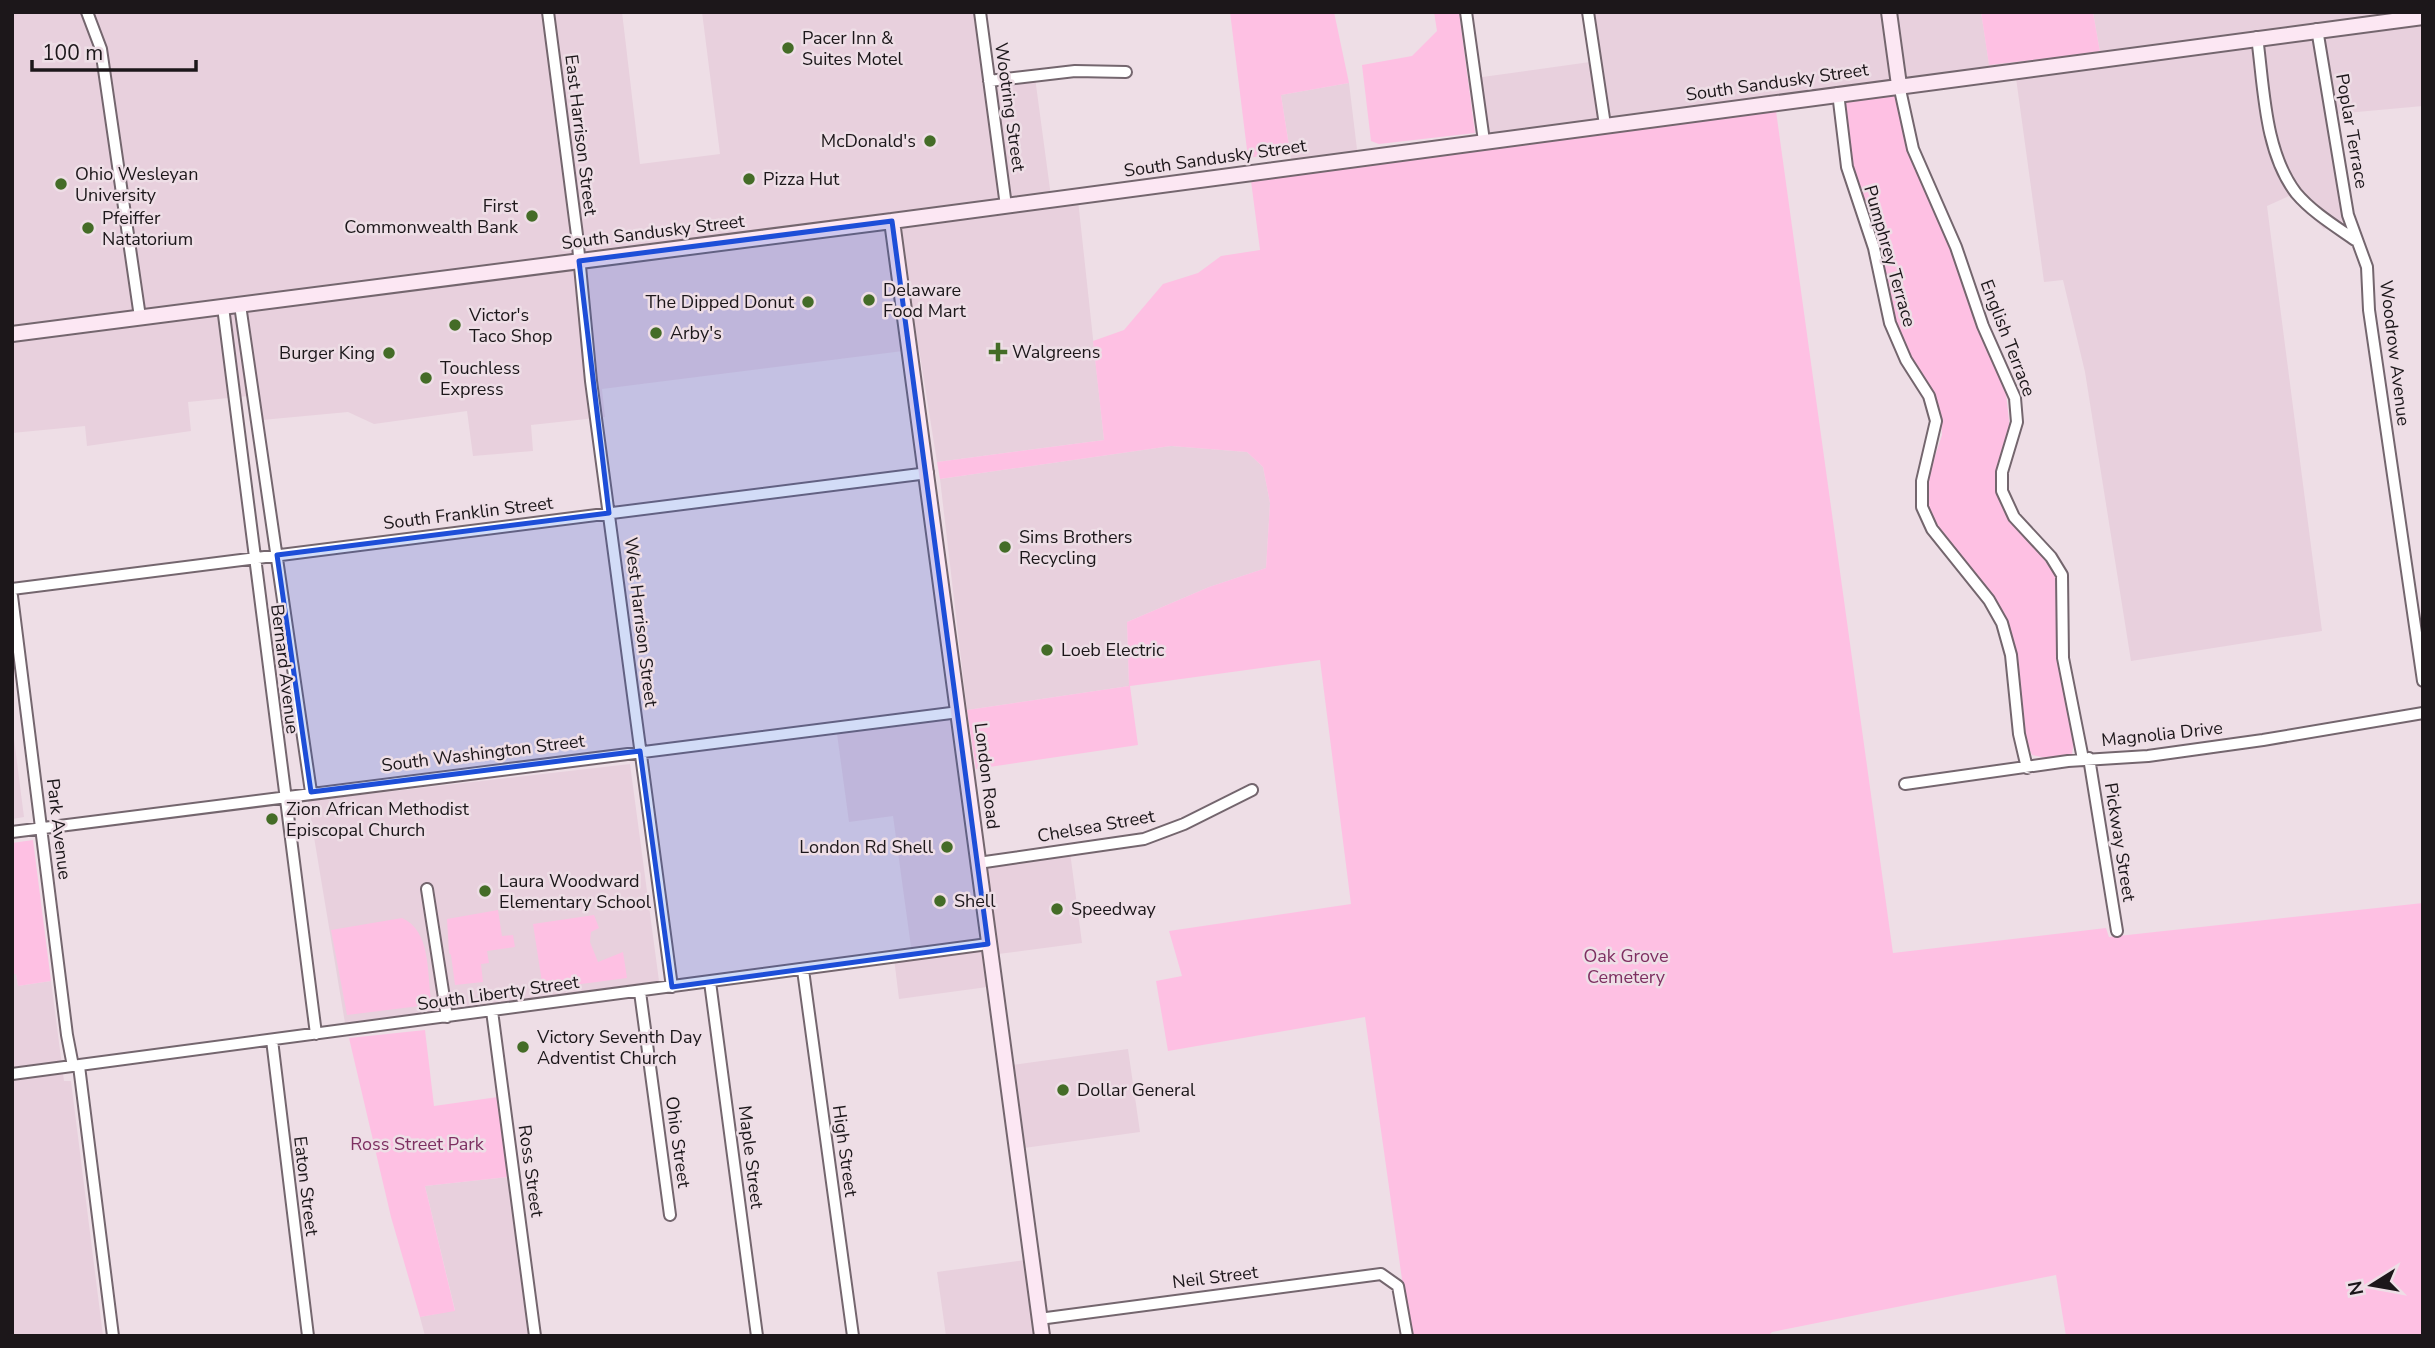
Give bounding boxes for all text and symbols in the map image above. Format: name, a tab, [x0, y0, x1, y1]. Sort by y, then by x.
place label: Pacer Inn & Suites Motel	[802, 26, 904, 71]
scale bar	[32, 28, 196, 72]
text: 100 m	[42, 39, 103, 67]
marker: Pacer Inn & Suites Motel	[780, 40, 796, 56]
street label: Wootring Street	[989, 41, 1031, 174]
street label: East Harrison Street	[559, 53, 603, 218]
street label: South Sandusky Street	[1684, 57, 1871, 107]
street label: Poplar Terrace	[2330, 72, 2374, 190]
place label: McDonald's	[821, 129, 916, 153]
marker: McDonald's	[922, 133, 938, 149]
street label: South Sandusky Street	[1122, 133, 1309, 183]
place label: Ohio Wesleyan University	[75, 162, 198, 207]
place label: Pizza Hut	[763, 167, 840, 191]
marker: Pizza Hut	[741, 171, 757, 187]
marker: Ohio Wesleyan University	[53, 176, 69, 192]
street label: Pumphrey Terrace	[1858, 182, 1922, 330]
place label: First Commonwealth Bank	[344, 194, 519, 239]
place label: Pfeiffer Natatorium	[102, 206, 193, 251]
marker: First Commonwealth Bank	[524, 208, 540, 224]
street label: South Sandusky Street	[560, 209, 747, 255]
marker: Pfeiffer Natatorium	[80, 220, 96, 236]
street label: English Terrace	[1975, 276, 2041, 400]
place label: Delaware Food Mart	[883, 278, 967, 323]
street label: Woodrow Avenue	[2374, 279, 2416, 427]
place label: The Dipped Donut	[646, 290, 795, 314]
marker: Delaware Food Mart	[861, 292, 877, 308]
marker: The Dipped Donut	[800, 294, 816, 310]
place label: Victor's Taco Shop	[468, 303, 553, 348]
marker: Victor's Taco Shop	[447, 317, 463, 333]
place label: Arby's	[670, 321, 722, 345]
marker: Arby's	[648, 325, 664, 341]
place label: Walgreens	[1012, 340, 1100, 364]
place label: Burger King	[279, 341, 375, 365]
marker: Walgreens	[990, 344, 1006, 360]
marker: Burger King	[381, 345, 397, 361]
place label: Touchless Express	[440, 356, 520, 401]
marker: Touchless Express	[418, 370, 434, 386]
street label: South Franklin Street	[382, 491, 555, 535]
place label: Sims Brothers Recycling	[1019, 525, 1132, 570]
street label: West Harrison Street	[619, 536, 663, 709]
marker: Sims Brothers Recycling	[997, 539, 1013, 555]
street label: Bernard Avenue	[265, 603, 305, 735]
place label: Loeb Electric	[1061, 638, 1164, 662]
marker: Loeb Electric	[1039, 642, 1055, 658]
street label: Magnolia Drive	[2100, 716, 2224, 752]
street label: London Road	[969, 721, 1005, 831]
street label: South Washington Street	[380, 729, 587, 777]
street label: Park Avenue	[41, 777, 77, 881]
street label: Pickway Street	[2099, 781, 2141, 904]
place label: Zion African Methodist Episcopal Church	[286, 797, 470, 842]
street label: Chelsea Street	[1035, 804, 1157, 848]
marker: Zion African Methodist Episcopal Church	[264, 811, 280, 827]
place label: London Rd Shell	[799, 835, 934, 859]
marker: London Rd Shell	[939, 839, 955, 855]
place label: Laura Woodward Elementary School	[499, 869, 652, 914]
marker: Laura Woodward Elementary School	[477, 883, 493, 899]
place label: Shell	[954, 889, 996, 913]
marker: Shell	[932, 893, 948, 909]
place label: Speedway	[1071, 897, 1157, 921]
marker: Speedway	[1049, 901, 1065, 917]
park label: Oak Grove Cemetery	[1584, 944, 1668, 989]
street label: South Liberty Street	[416, 970, 581, 1016]
place label: Victory Seventh Day Adventist Church	[536, 1025, 702, 1070]
marker: Victory Seventh Day Adventist Church	[515, 1039, 531, 1055]
place label: Dollar General	[1077, 1078, 1196, 1102]
marker: Dollar General	[1055, 1082, 1071, 1098]
street label: Ohio Street	[660, 1095, 696, 1190]
street label: Maple Street	[733, 1104, 769, 1211]
street label: High Street	[827, 1104, 863, 1199]
street label: Ross Street	[513, 1123, 549, 1219]
park label: Ross Street Park	[350, 1132, 485, 1156]
street label: Eaton Street	[288, 1135, 324, 1238]
north arrow	[2337, 1250, 2407, 1320]
street label: Neil Street	[1171, 1260, 1260, 1294]
text: N	[2342, 1279, 2370, 1298]

